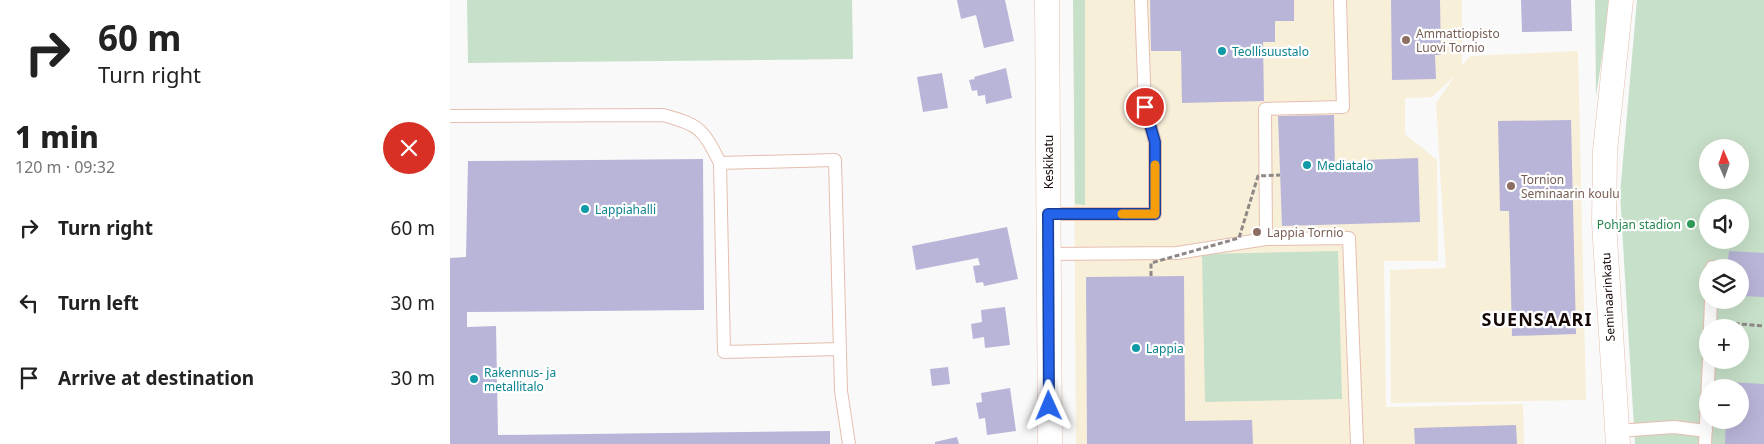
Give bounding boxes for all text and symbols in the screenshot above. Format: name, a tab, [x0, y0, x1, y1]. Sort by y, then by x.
text: 60 m	[98, 14, 181, 61]
icon: right	[15, 20, 80, 85]
place label: Ammattiopisto Luovi Tornio	[1416, 25, 1500, 56]
marker: Ammattiopisto Luovi Tornio	[1400, 34, 1412, 46]
place label: Teollisuustalo	[1232, 43, 1309, 60]
marker: Teollisuustalo	[1216, 45, 1228, 57]
text: Turn right	[98, 59, 201, 89]
pin	[1124, 86, 1166, 128]
icon: arrive	[1131, 93, 1159, 121]
text: 1 min	[15, 116, 99, 157]
button: close	[383, 122, 435, 174]
street label: Keskikatu	[1040, 135, 1057, 189]
north arrow	[1699, 139, 1749, 189]
map controls	[1699, 139, 1749, 429]
text: 120 m · 09:32	[15, 156, 115, 178]
place label: Mediatalo	[1317, 157, 1373, 174]
marker: Mediatalo	[1301, 159, 1313, 171]
place label: Tornion Seminaarin koulu	[1521, 171, 1620, 202]
marker: Tornion Seminaarin koulu	[1505, 180, 1517, 192]
button: sound	[1699, 199, 1749, 249]
place label: Lappiahalli	[595, 201, 656, 218]
marker: Lappiahalli	[579, 203, 591, 215]
icon: right	[15, 214, 43, 242]
text: Turn right	[58, 215, 153, 241]
text: 60 m	[391, 215, 435, 241]
place label: Pohjan stadion	[1597, 216, 1681, 233]
marker: Pohjan stadion	[1685, 218, 1697, 230]
place label: Lappia Tornio	[1267, 224, 1344, 241]
marker: Lappia Tornio	[1251, 226, 1263, 238]
street label: Seminaarinkatu	[1597, 252, 1619, 342]
button: layers	[1699, 259, 1749, 309]
icon: left	[15, 289, 43, 317]
text: Turn left	[58, 290, 139, 316]
text: 30 m	[391, 290, 435, 316]
district label: SUENSAARI	[1482, 307, 1592, 331]
button: +	[1699, 319, 1749, 369]
place label: Lappia	[1146, 340, 1184, 357]
marker: Lappia	[1130, 342, 1142, 354]
icon: arrive	[15, 364, 43, 392]
place label: Rakennus- ja metallitalo	[484, 364, 556, 395]
text: Arrive at destination	[58, 365, 254, 391]
text: 30 m	[391, 365, 435, 391]
marker: Rakennus- ja metallitalo	[468, 373, 480, 385]
position arrow	[1022, 379, 1074, 431]
button: −	[1699, 379, 1749, 429]

